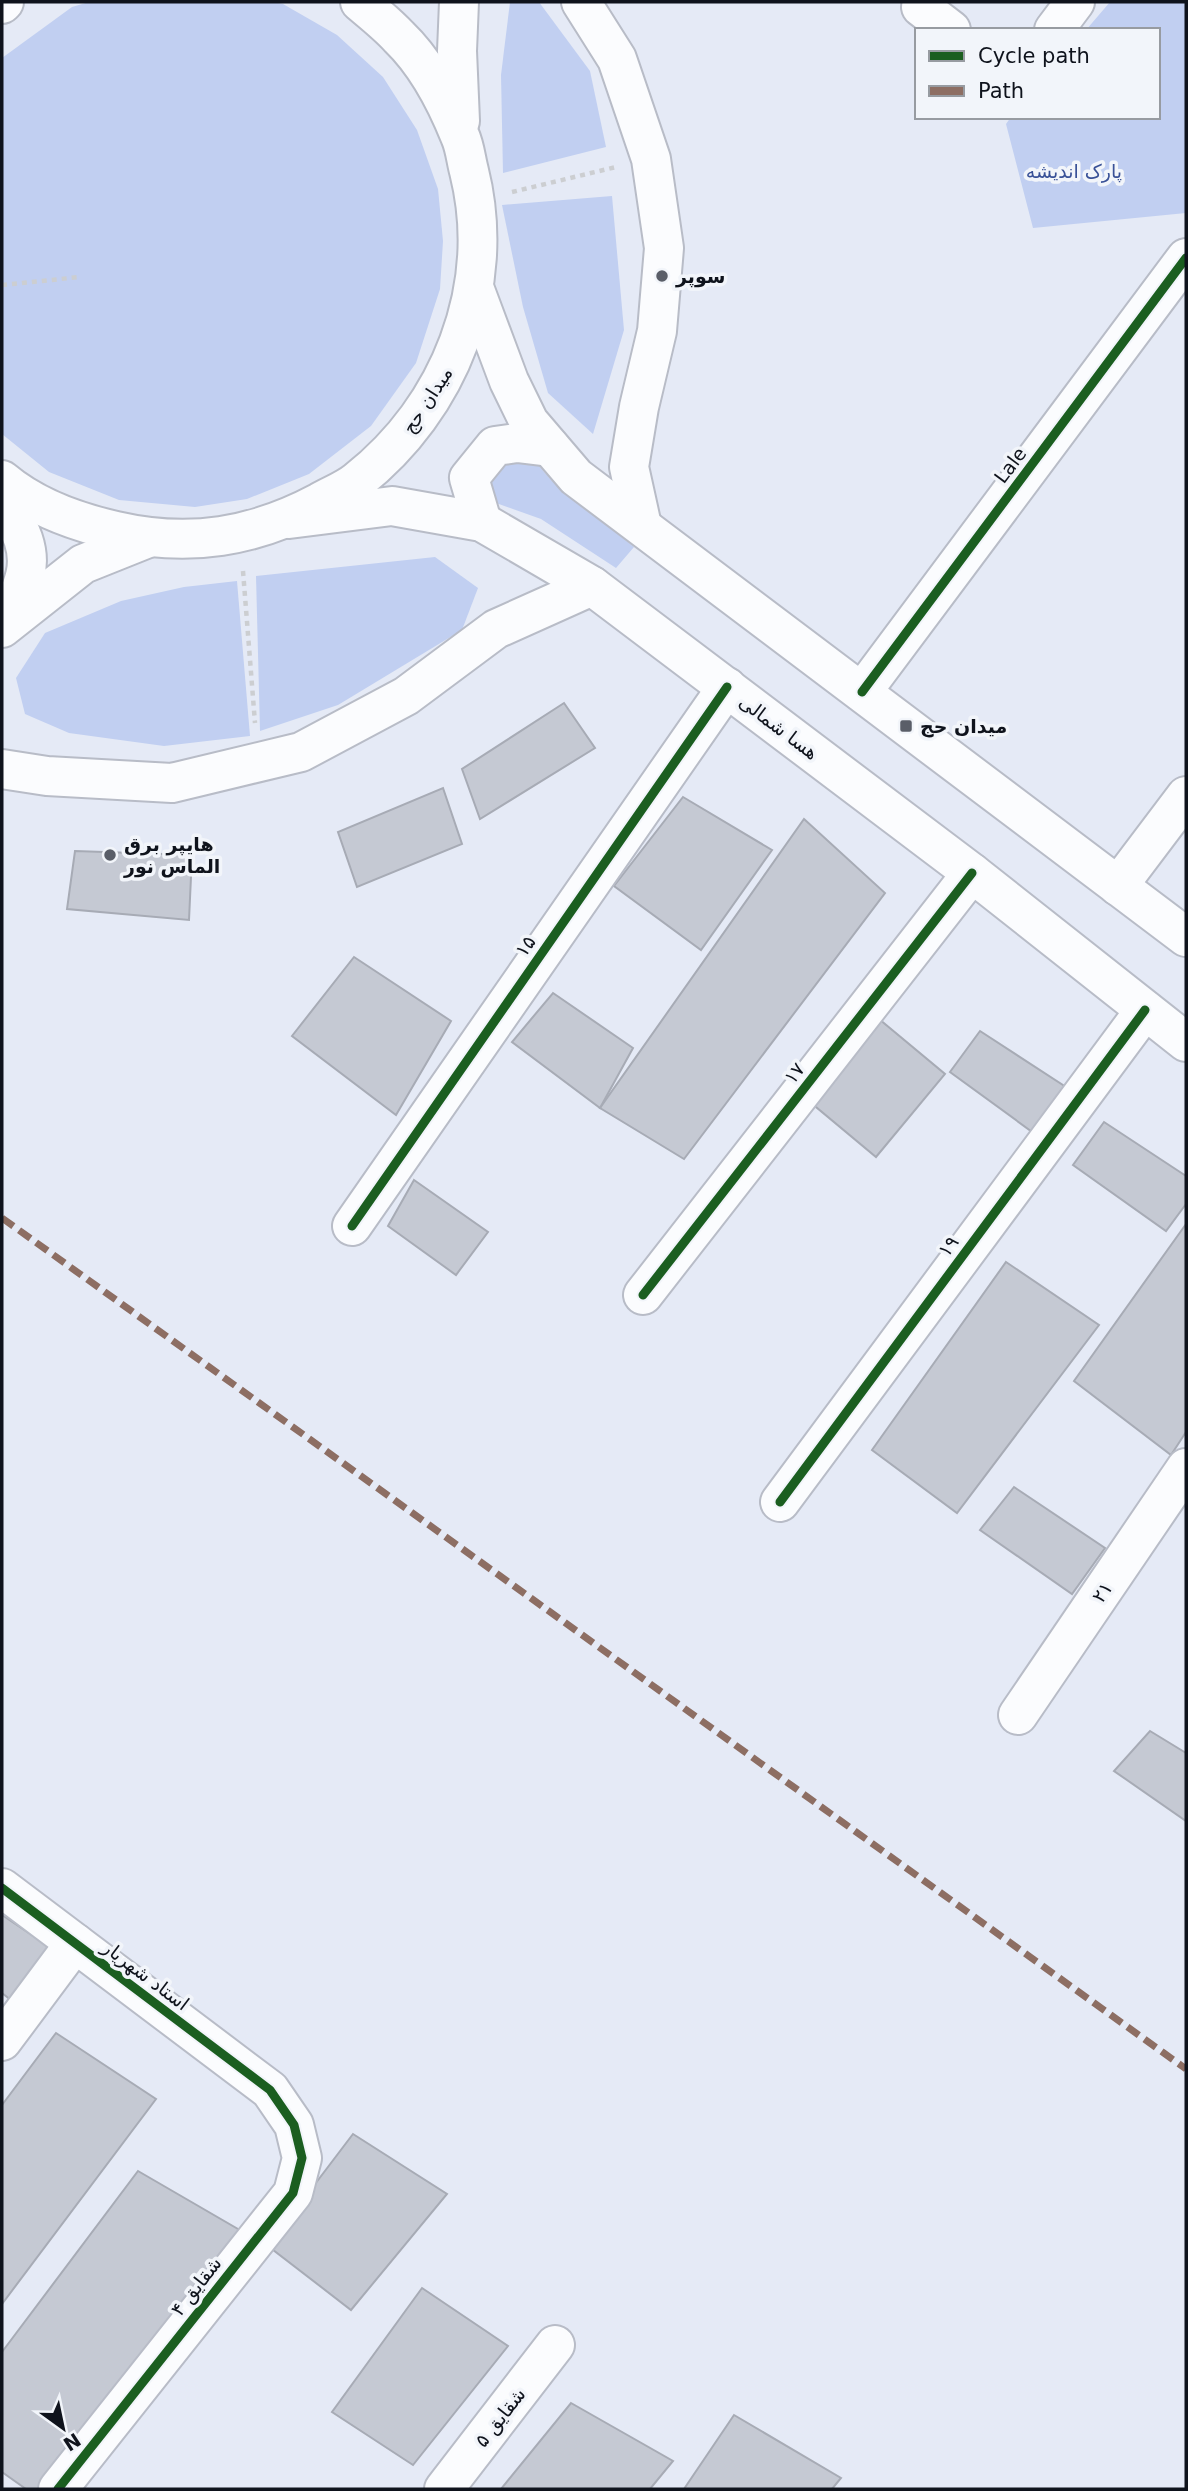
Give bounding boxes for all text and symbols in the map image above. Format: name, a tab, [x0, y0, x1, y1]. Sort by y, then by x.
legend	[915, 28, 1160, 119]
text: Cycle path	[978, 44, 1090, 68]
text: Path	[978, 79, 1024, 103]
park label: پارک اندیشه	[1026, 160, 1122, 183]
place label: سوپر	[675, 265, 726, 288]
marker: سوپر	[654, 268, 670, 284]
street label: میدان حج	[397, 362, 458, 438]
street label: Lale	[989, 443, 1031, 487]
street label: هسا شمالی	[735, 690, 823, 764]
place label: میدان حج	[920, 715, 1007, 738]
marker: میدان حج	[898, 718, 914, 734]
place label: هایپر برق الماس نور	[123, 833, 220, 878]
marker: هایپر برق الماس نور	[102, 847, 118, 863]
street label: ۱۵	[510, 931, 540, 961]
street label: ۱۷	[779, 1058, 809, 1088]
street label: ۱۹	[933, 1231, 963, 1261]
street label: ۲۱	[1087, 1577, 1117, 1607]
street label: استاد شهریار	[97, 1935, 194, 2015]
street label: شقایق ۴	[166, 2252, 227, 2320]
street label: شقایق ۵	[470, 2383, 531, 2451]
north arrow	[28, 2393, 98, 2463]
text: N	[60, 2429, 85, 2456]

